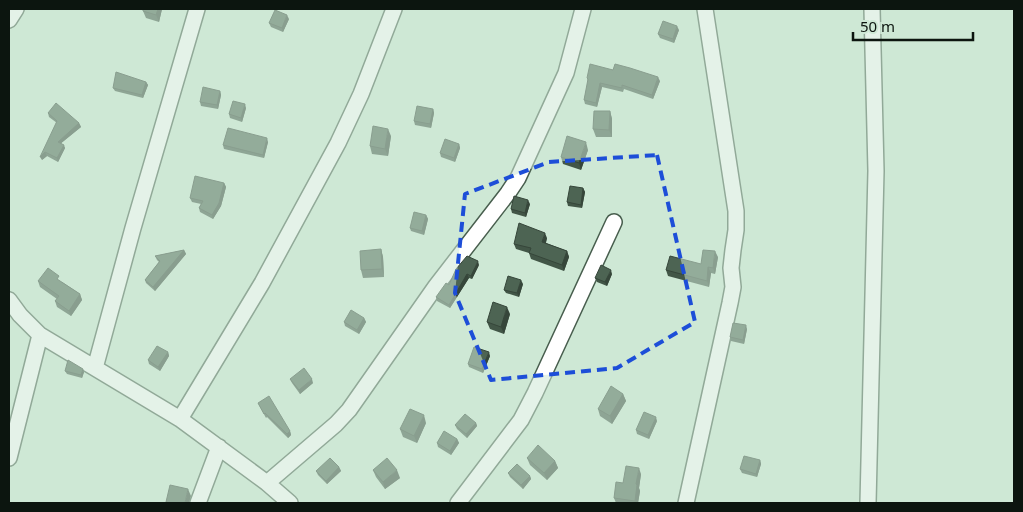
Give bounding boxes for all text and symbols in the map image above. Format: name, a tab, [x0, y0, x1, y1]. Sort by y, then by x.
scale bar	[853, 10, 973, 42]
text: 50 m	[860, 16, 895, 36]

